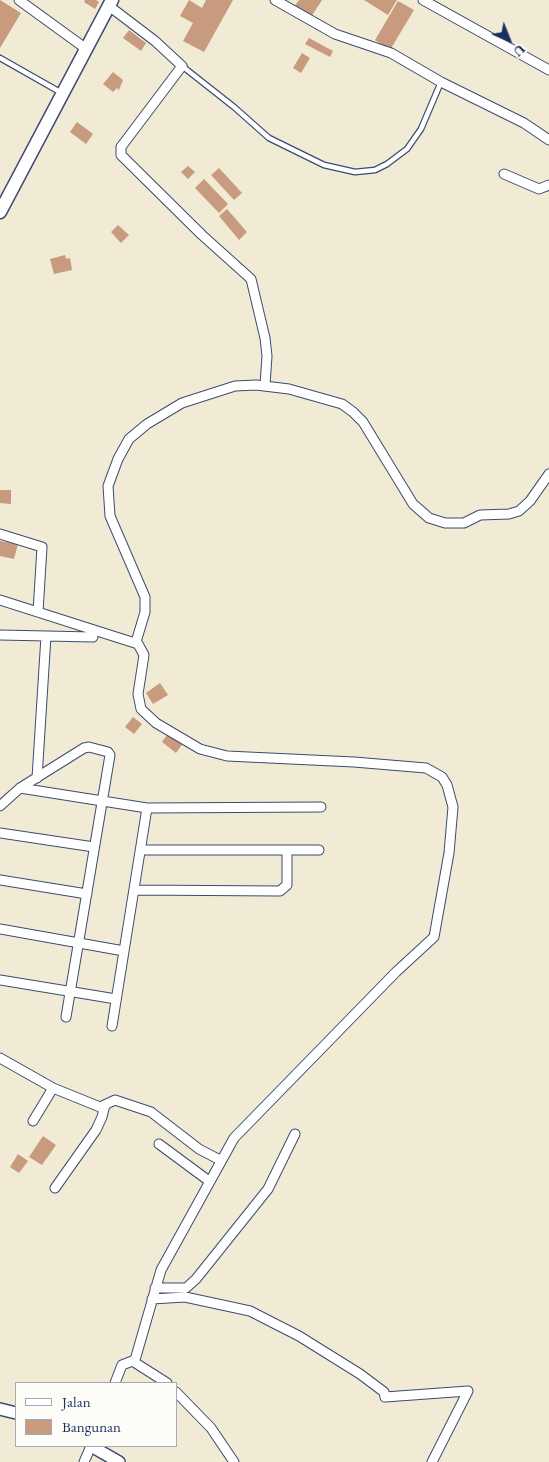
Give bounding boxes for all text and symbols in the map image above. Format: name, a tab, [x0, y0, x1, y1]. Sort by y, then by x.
north arrow	[484, 15, 534, 65]
text: U	[509, 41, 529, 61]
legend	[15, 1382, 178, 1447]
text: Jalan	[62, 1392, 91, 1411]
text: Bangunan	[62, 1417, 121, 1436]

